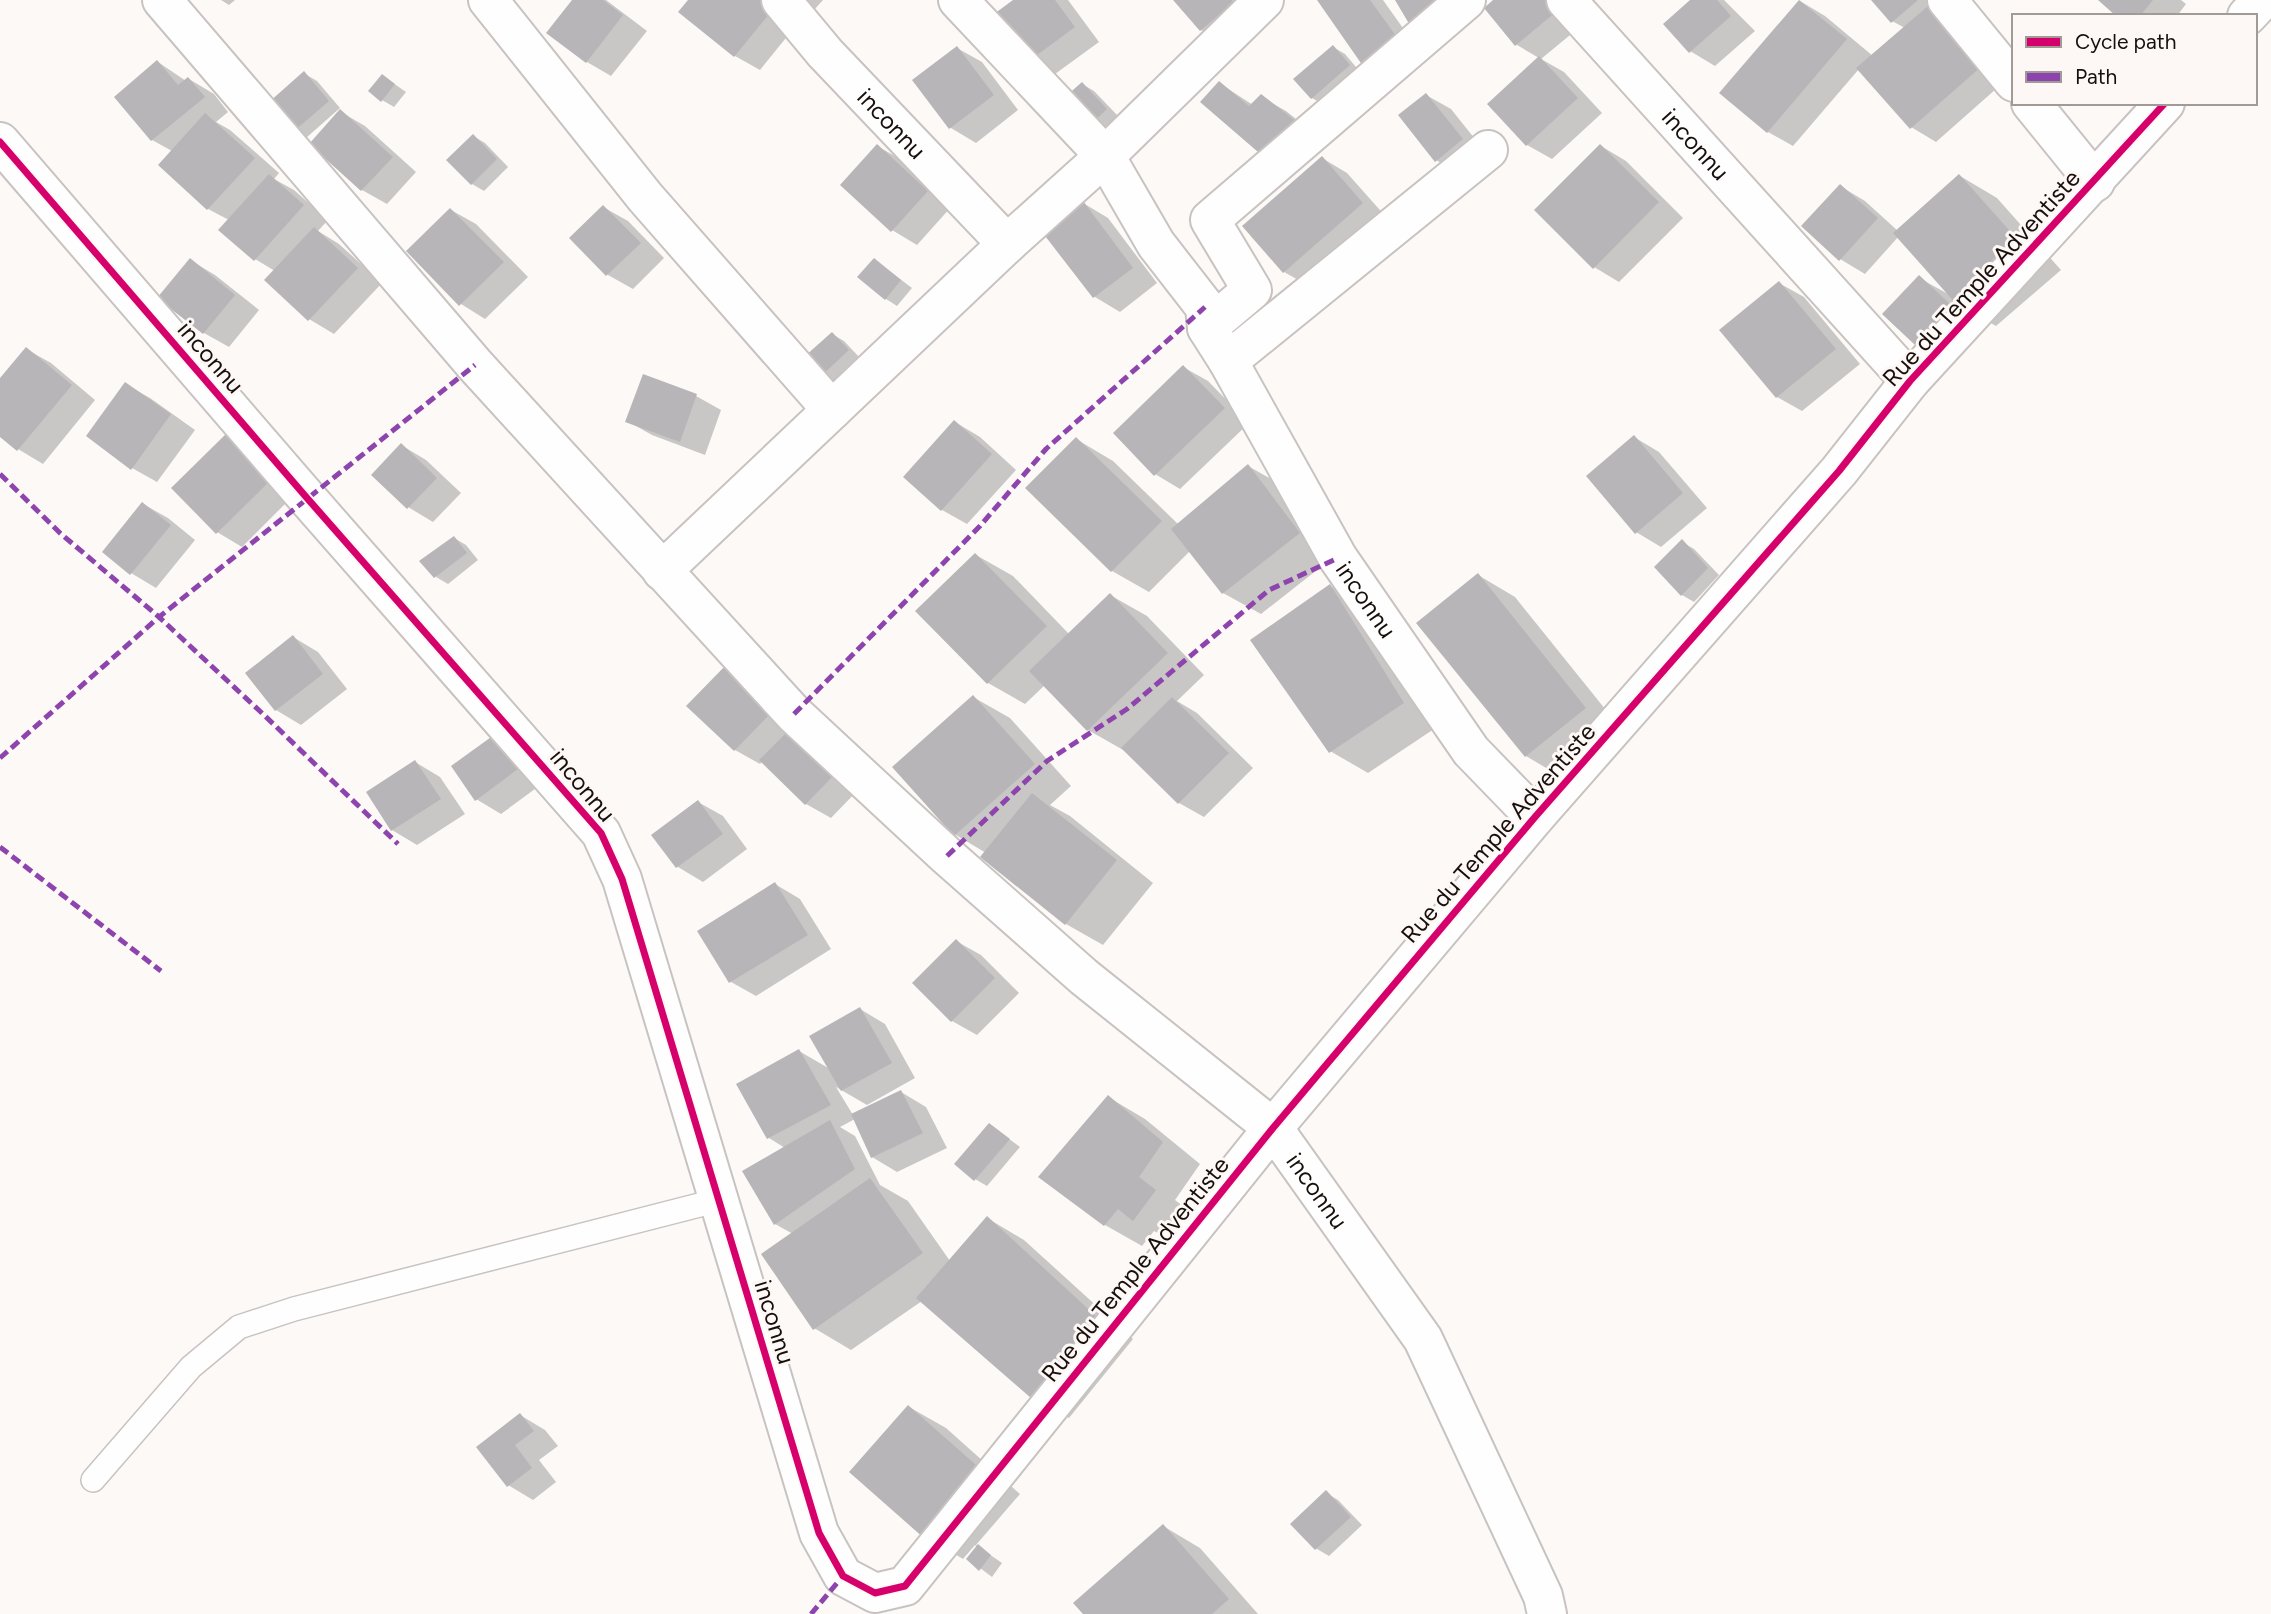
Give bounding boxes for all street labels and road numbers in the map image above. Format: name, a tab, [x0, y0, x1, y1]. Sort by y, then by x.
street label: inconnu	[852, 82, 932, 164]
street label: inconnu	[1656, 102, 1736, 186]
street label: Rue du Temple Adventiste	[1876, 164, 2086, 392]
street label: inconnu	[172, 315, 250, 399]
street label: inconnu	[1330, 556, 1403, 643]
street label: Rue du Temple Adventiste	[1395, 717, 1601, 949]
street label: inconnu	[544, 743, 622, 827]
street label: inconnu	[1281, 1147, 1354, 1234]
street label: Rue du Temple Adventiste	[1035, 1151, 1235, 1387]
street label: inconnu	[749, 1277, 801, 1367]

